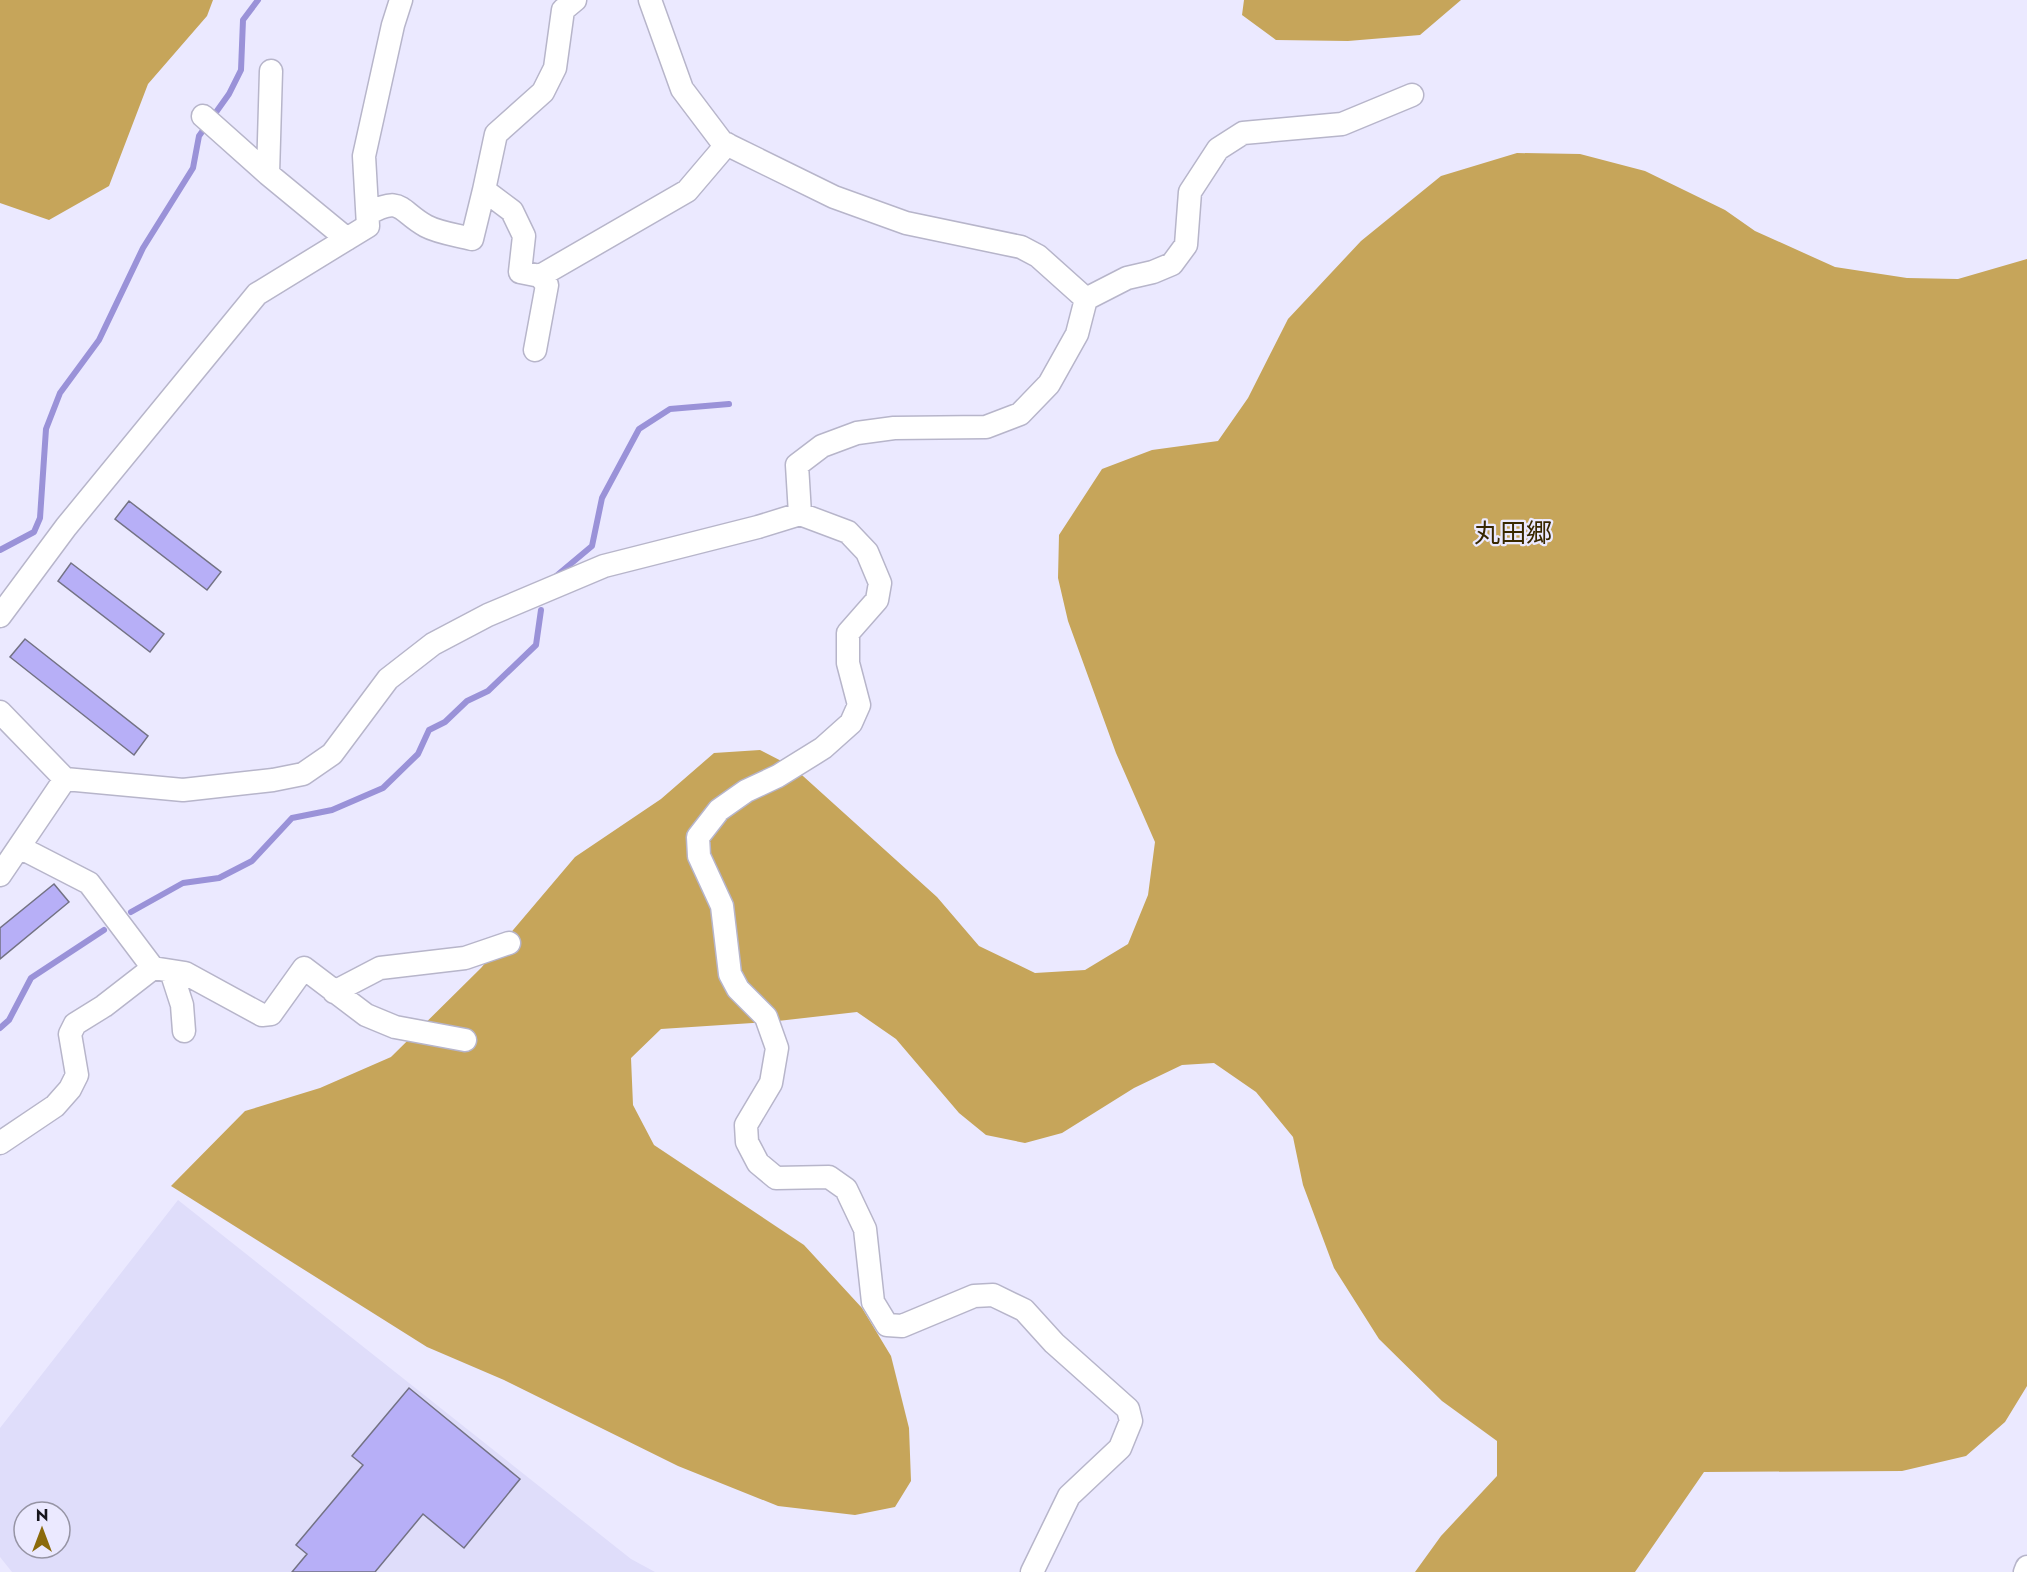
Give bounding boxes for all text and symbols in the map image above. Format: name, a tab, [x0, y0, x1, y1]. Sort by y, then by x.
district label: 丸田郷	[1474, 514, 1552, 552]
north arrow	[12, 1500, 72, 1560]
text: N	[36, 1504, 48, 1527]

